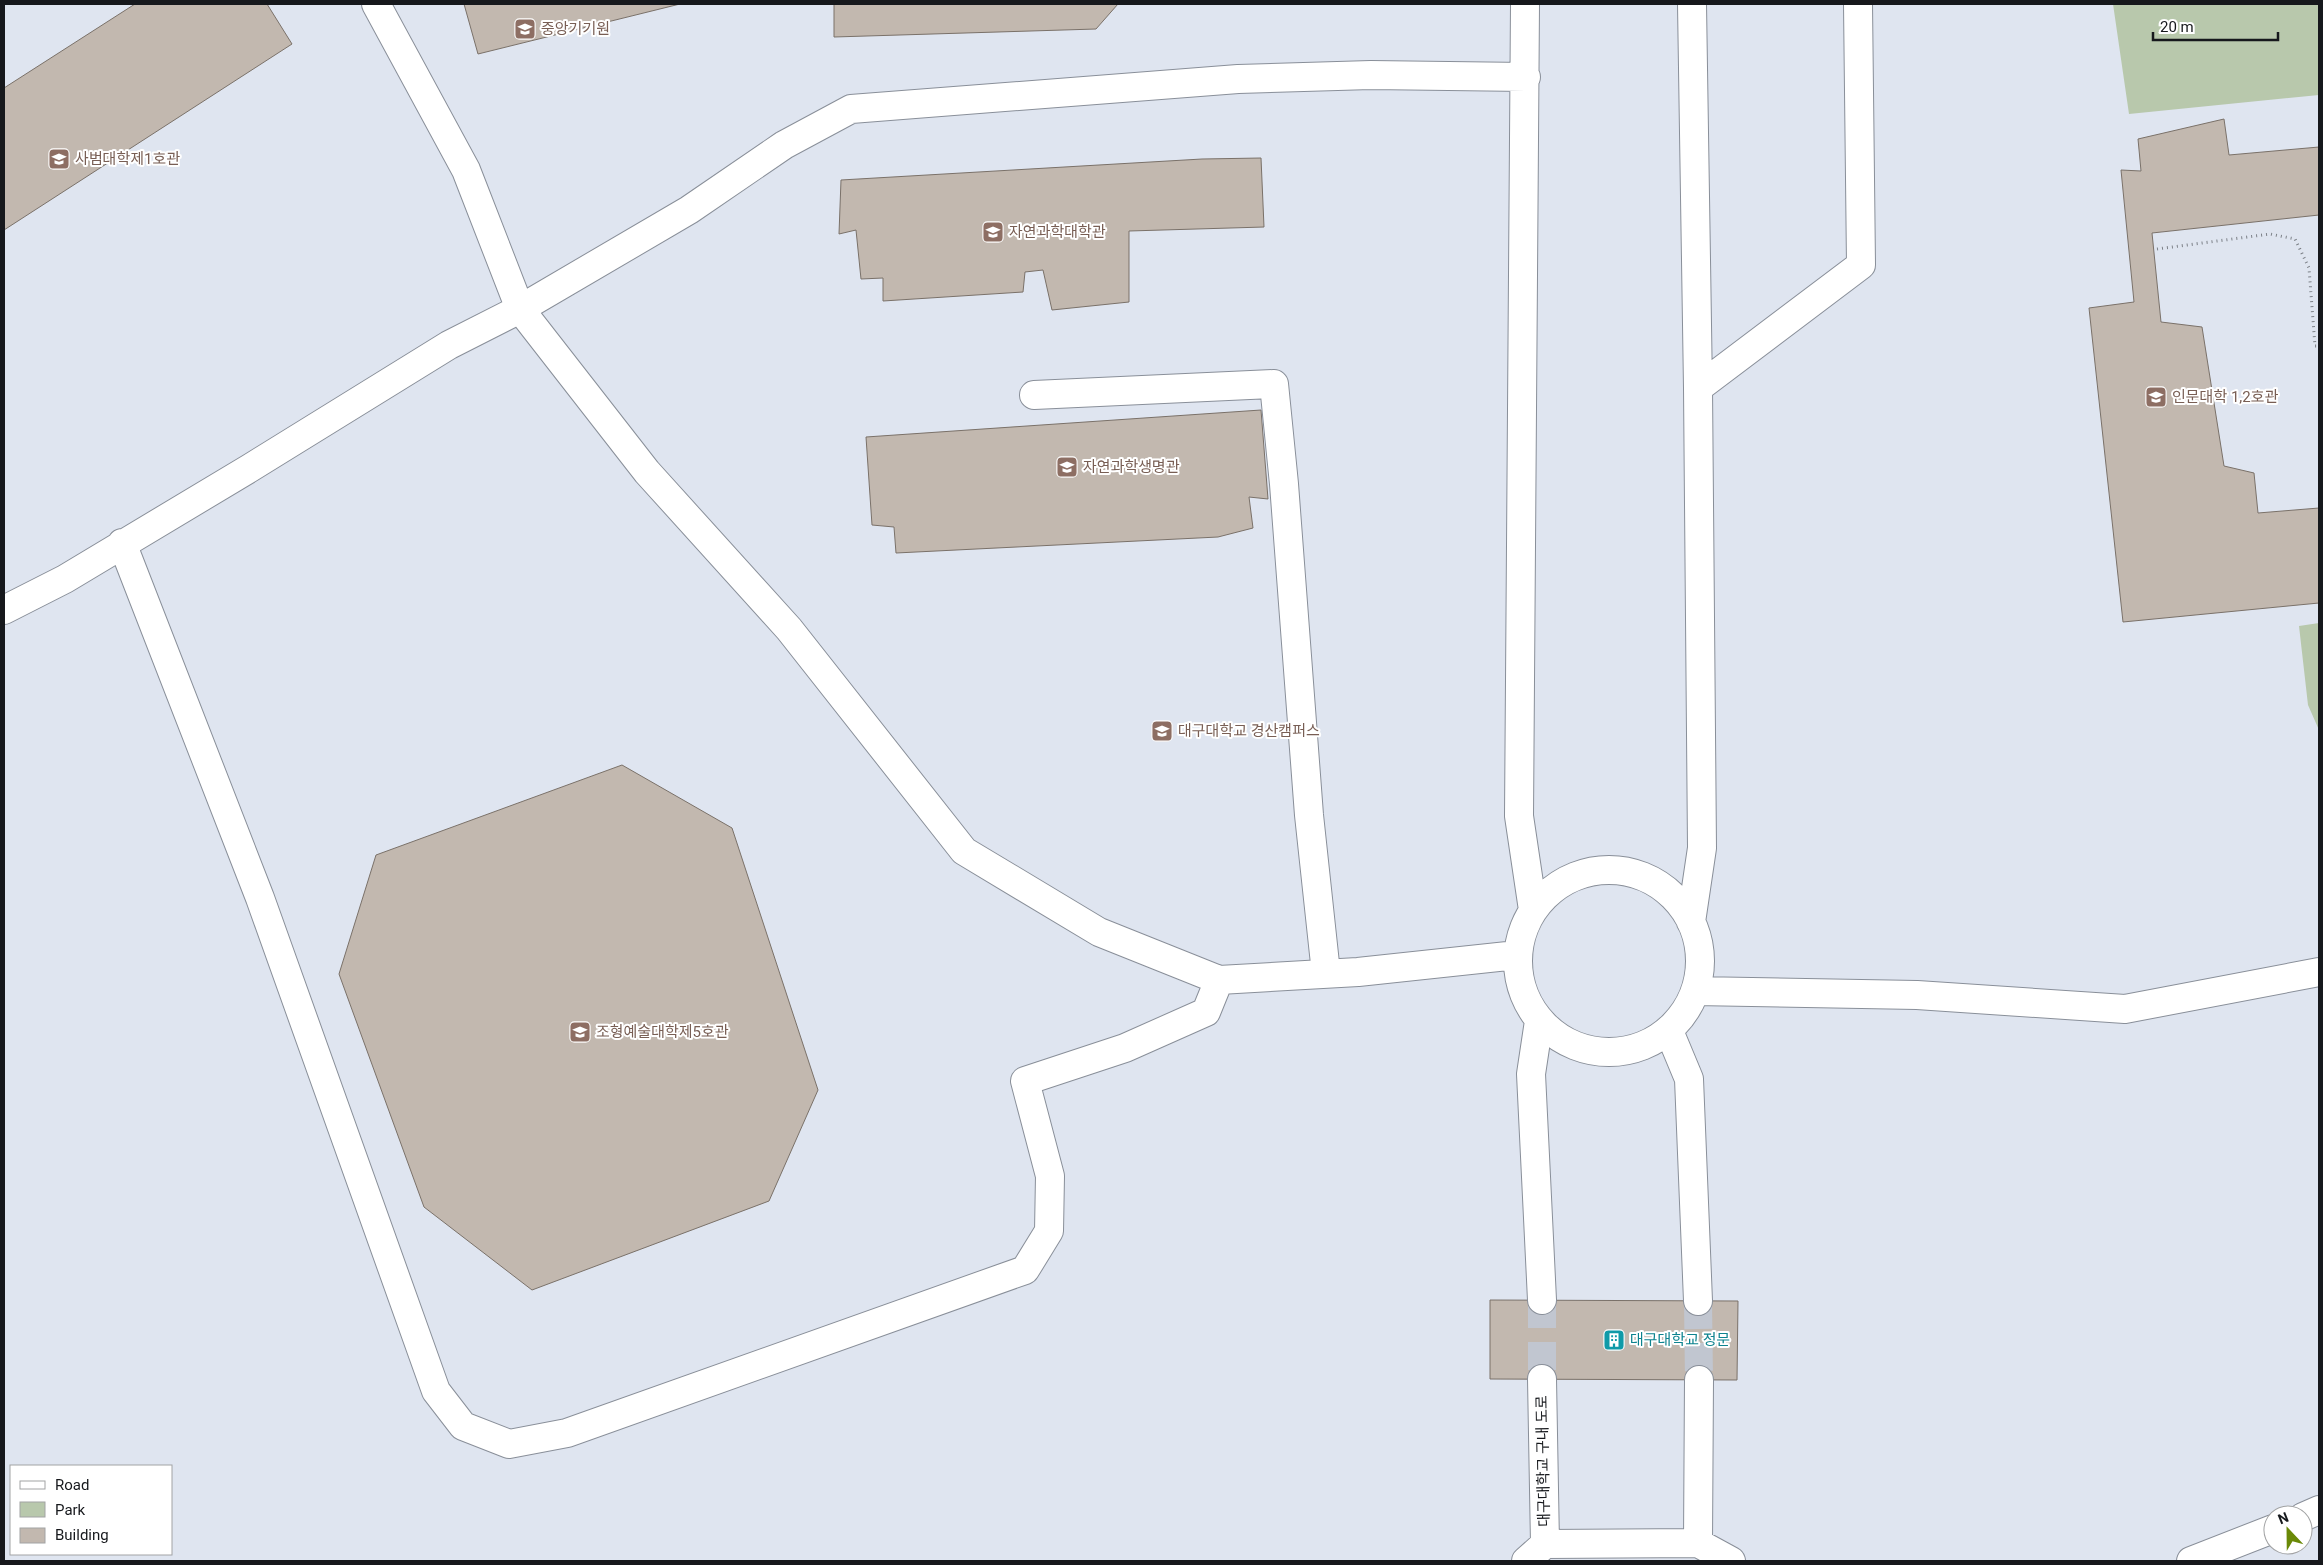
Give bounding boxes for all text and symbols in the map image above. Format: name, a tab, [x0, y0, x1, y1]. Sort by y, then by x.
scale bar	[2153, 10, 2278, 42]
school or university icon: 중앙기기원	[513, 17, 537, 41]
text: 20 m	[2160, 18, 2194, 36]
place label: 중앙기기원	[541, 20, 610, 38]
school or university icon: 사범대학제1호관	[47, 147, 71, 171]
place label: 사범대학제1호관	[75, 150, 180, 168]
school or university icon: 자연과학대학관	[981, 220, 1005, 244]
place label: 자연과학대학관	[1009, 223, 1106, 241]
school or university icon: 인문대학 1,2호관	[2144, 385, 2168, 409]
place label: 인문대학 1,2호관	[2172, 388, 2279, 406]
school or university icon: 자연과학생명관	[1055, 455, 1079, 479]
place label: 자연과학생명관	[1083, 458, 1180, 476]
school or university icon: 대구대학교 경산캠퍼스	[1150, 719, 1174, 743]
place label: 대구대학교 경산캠퍼스	[1178, 722, 1320, 740]
school or university icon: 조형예술대학제5호관	[568, 1020, 592, 1044]
place label: 조형예술대학제5호관	[596, 1023, 729, 1041]
building icon: 대구대학교 정문	[1602, 1328, 1626, 1352]
place label: 대구대학교 정문	[1630, 1331, 1730, 1349]
street label: 대구대학교 구내 도로	[1533, 1395, 1553, 1527]
legend	[10, 1465, 172, 1555]
text: Road	[55, 1476, 89, 1494]
text: Park	[55, 1501, 86, 1519]
north arrow	[2263, 1505, 2313, 1555]
text: N	[2276, 1509, 2291, 1527]
text: Building	[55, 1526, 109, 1544]

